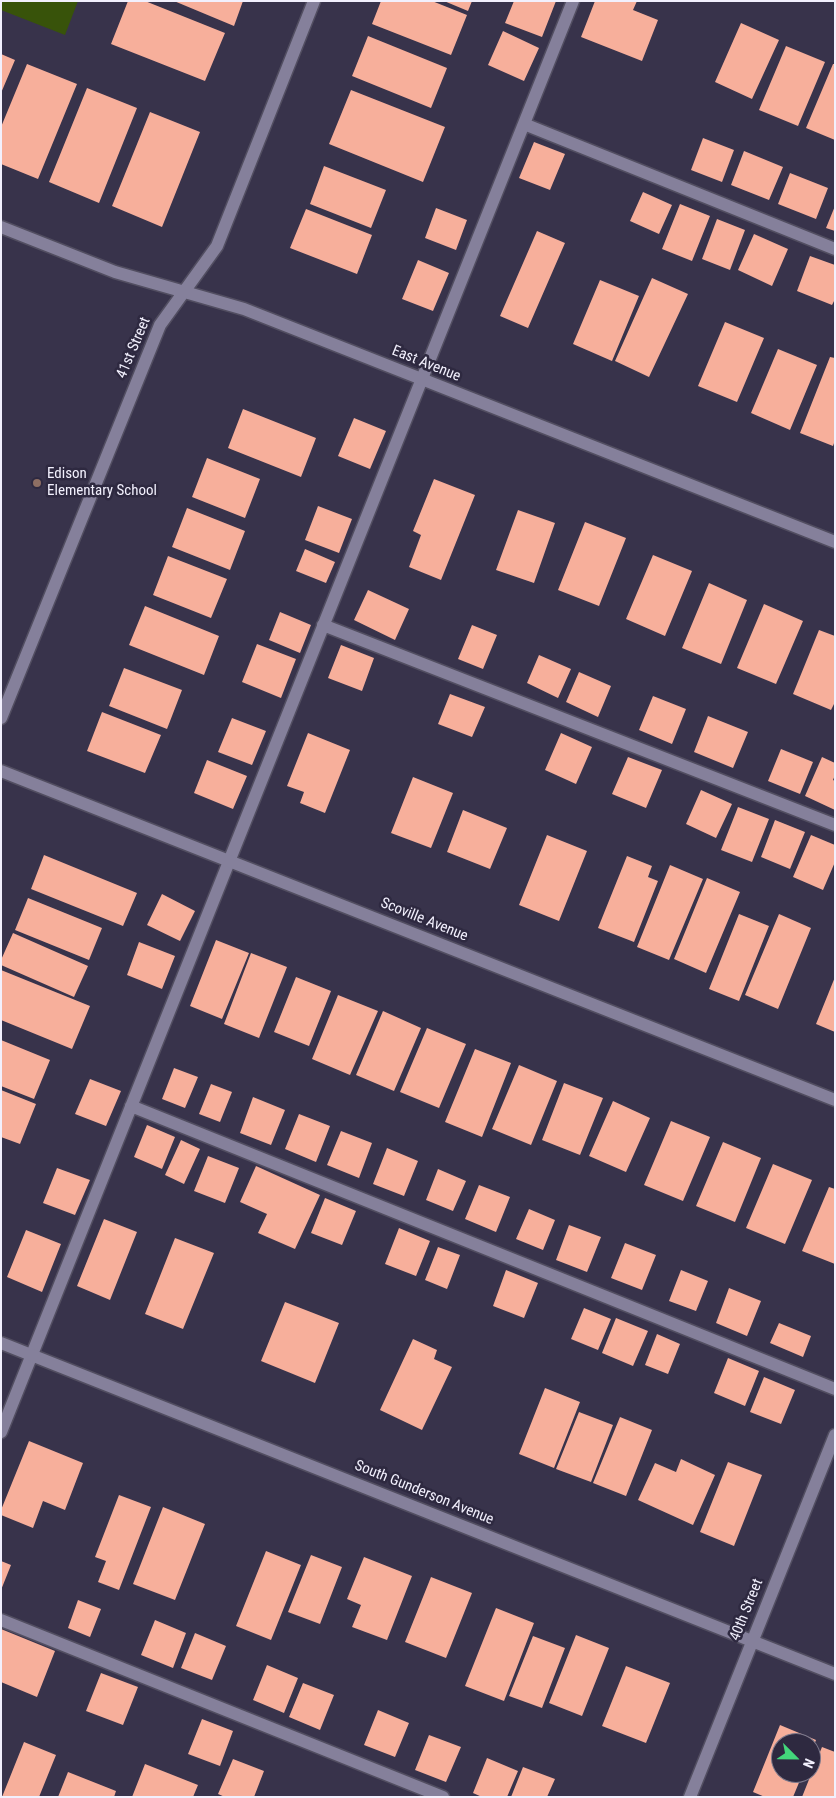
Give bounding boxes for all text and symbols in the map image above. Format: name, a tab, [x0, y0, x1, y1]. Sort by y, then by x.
street label: 41st Street	[113, 315, 155, 381]
street label: East Avenue	[389, 342, 463, 386]
place label: Edison Elementary School	[47, 465, 157, 500]
marker: Edison Elementary School	[31, 477, 43, 489]
street label: Scoville Avenue	[378, 894, 470, 946]
street label: South Gunderson Avenue	[352, 1457, 496, 1529]
street label: 40th Street	[726, 1576, 768, 1644]
north arrow	[771, 1733, 821, 1783]
text: N	[800, 1756, 818, 1771]

